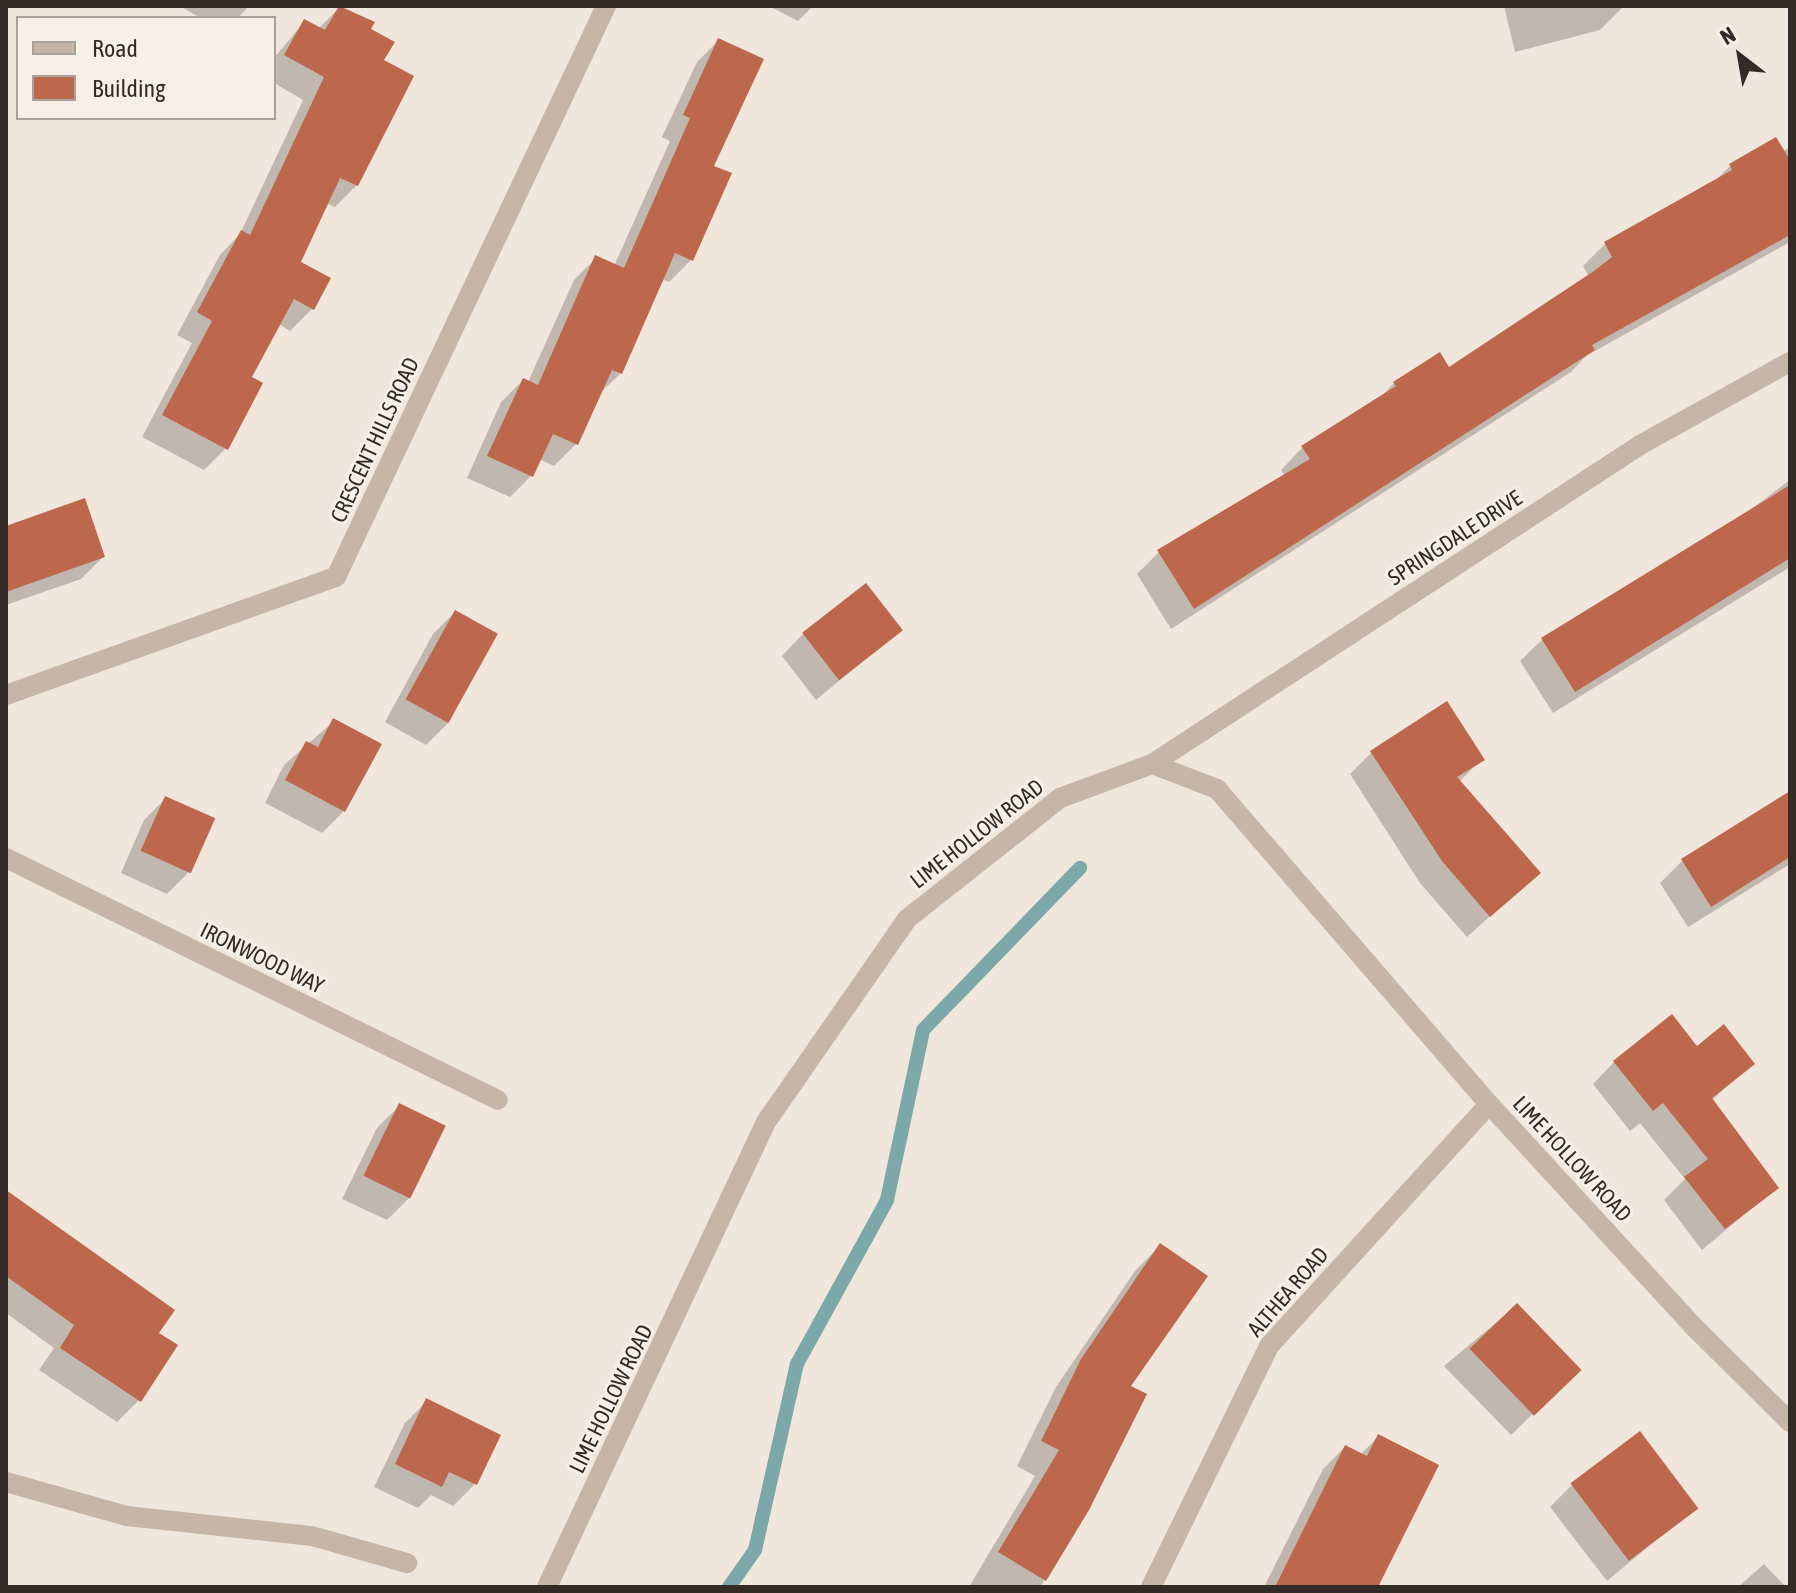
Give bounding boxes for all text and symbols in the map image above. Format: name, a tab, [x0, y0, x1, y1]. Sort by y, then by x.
legend	[16, 16, 276, 120]
north arrow	[1700, 16, 1780, 96]
text: N	[1715, 21, 1740, 50]
text: Road	[92, 35, 138, 62]
text: Building	[92, 75, 165, 102]
street label: CRESCENT HILLS ROAD	[325, 353, 425, 527]
street label: SPRINGDALE DRIVE	[1383, 485, 1527, 591]
street label: LIME HOLLOW ROAD	[905, 774, 1049, 894]
street label: IRONWOOD WAY	[196, 917, 328, 999]
street label: LIME HOLLOW ROAD	[1507, 1091, 1637, 1227]
street label: ALTHEA ROAD	[1242, 1242, 1334, 1342]
street label: LIME HOLLOW ROAD	[564, 1321, 658, 1477]

